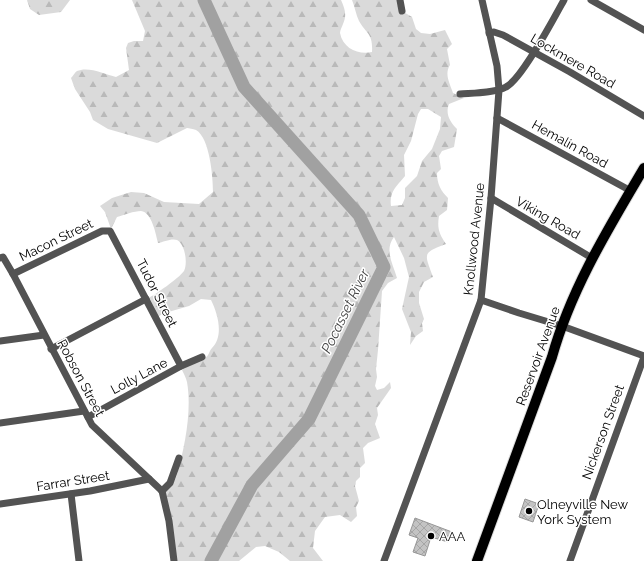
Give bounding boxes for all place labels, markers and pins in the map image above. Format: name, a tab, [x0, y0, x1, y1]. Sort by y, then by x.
place label: Olneyville New York System	[537, 497, 629, 527]
marker: Olneyville New York System	[524, 506, 534, 516]
place label: AAA	[439, 529, 466, 544]
marker: AAA	[426, 531, 436, 541]

